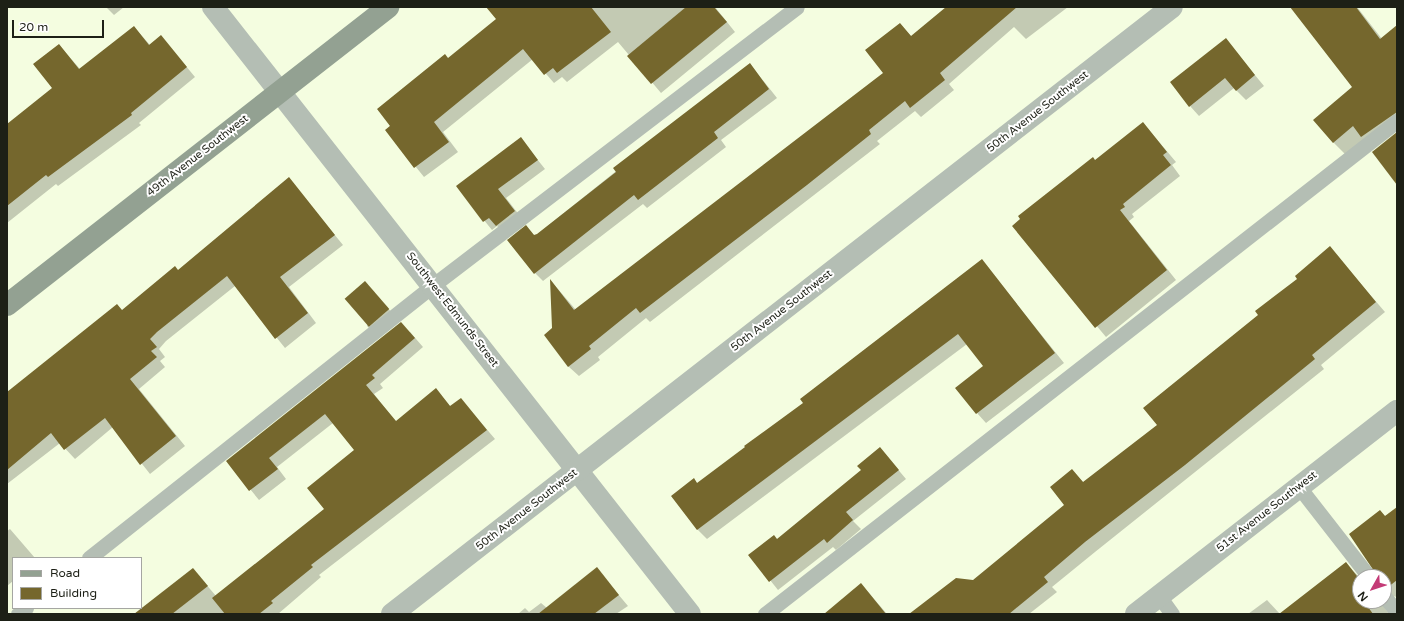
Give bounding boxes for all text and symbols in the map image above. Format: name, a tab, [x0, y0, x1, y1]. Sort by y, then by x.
scale bar	[14, 12, 106, 38]
text: 20 m	[19, 20, 48, 34]
street label: 50th Avenue Southwest	[985, 68, 1091, 156]
street label: 49th Avenue Southwest	[145, 112, 251, 200]
street label: Southwest Edmunds Street	[403, 250, 501, 370]
street label: 50th Avenue Southwest	[729, 267, 835, 355]
street label: 50th Avenue Southwest	[474, 466, 580, 554]
street label: 51st Avenue Southwest	[1214, 469, 1320, 555]
legend	[12, 557, 142, 609]
text: Road	[50, 566, 80, 580]
north arrow	[1352, 569, 1392, 609]
text: Building	[50, 586, 97, 600]
text: N	[1355, 589, 1371, 604]

